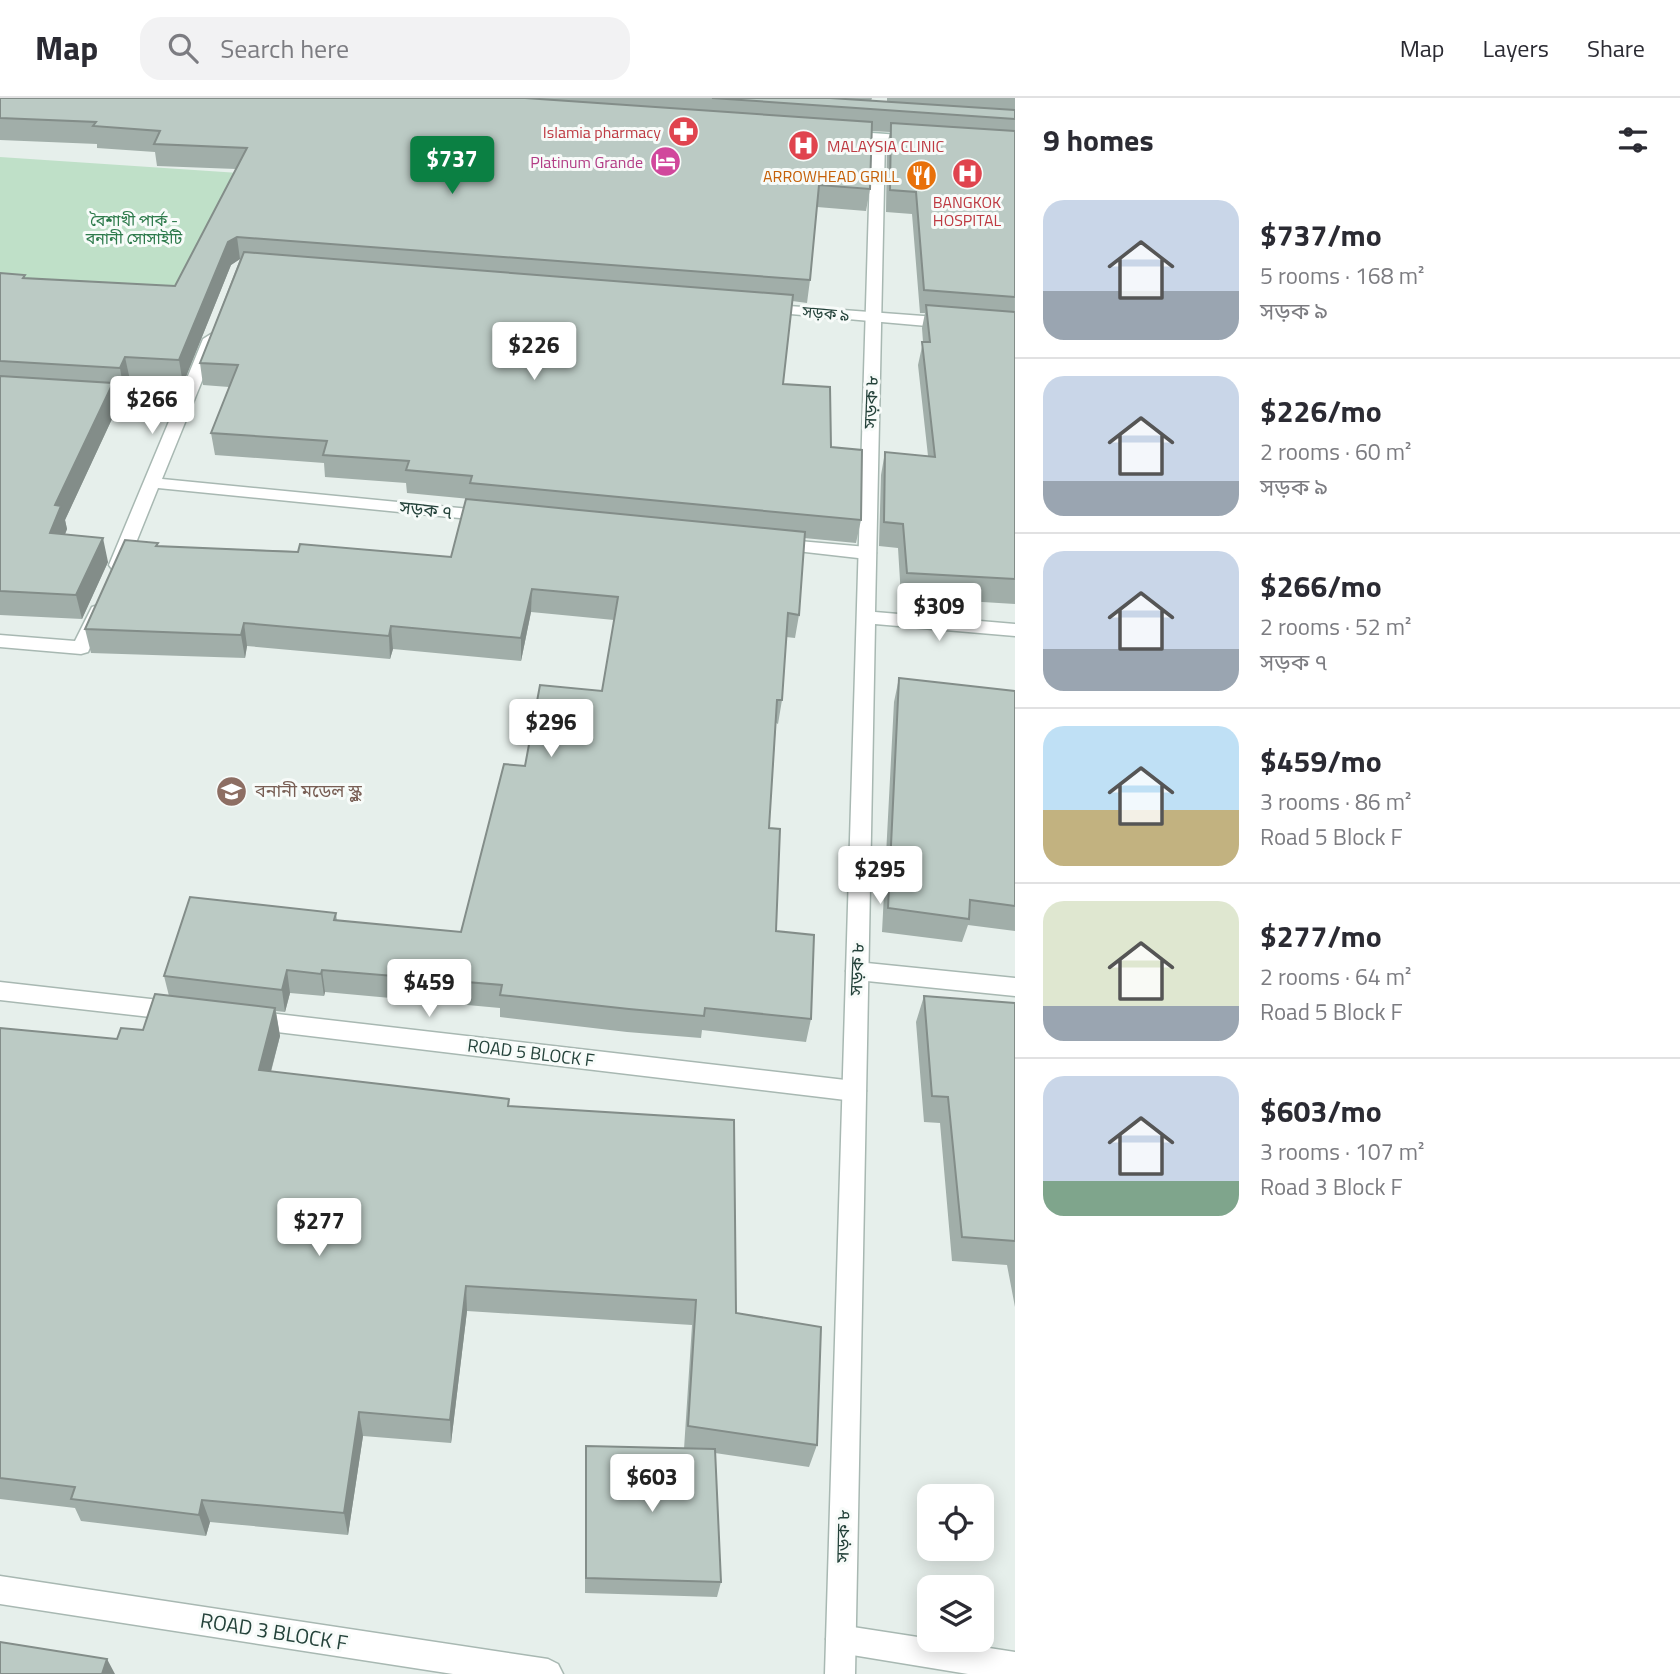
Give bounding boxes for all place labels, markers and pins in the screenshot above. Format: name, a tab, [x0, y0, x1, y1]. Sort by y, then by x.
pharmacy icon: Islamia pharmacy	[667, 115, 701, 149]
place label: Islamia pharmacy	[543, 120, 661, 144]
hospital icon: MALAYSIA CLINIC	[787, 129, 821, 163]
place label: MALAYSIA CLINIC	[827, 134, 944, 158]
pin: $737	[411, 136, 493, 196]
hotel icon: Platinum Grande	[649, 145, 683, 179]
place label: Platinum Grande	[530, 150, 643, 174]
hospital icon: BANGKOK HOSPITAL	[950, 156, 984, 190]
restaurant icon: ARROWHEAD GRILL	[905, 159, 939, 193]
place label: ARROWHEAD GRILL	[763, 164, 899, 188]
place label: BANGKOK HOSPITAL	[933, 190, 1001, 232]
pin: $226	[493, 322, 575, 382]
pin: $266	[111, 376, 193, 436]
pin: $309	[898, 584, 980, 643]
pin: $296	[510, 700, 592, 759]
school or university icon: বনানী মডেল স্কুল	[215, 774, 249, 808]
place label: বনানী মডেল স্কুল	[254, 777, 362, 804]
pin: $295	[839, 846, 921, 906]
pin: $459	[388, 960, 470, 1019]
pin: $277	[278, 1198, 360, 1258]
pin: $603	[611, 1454, 693, 1514]

